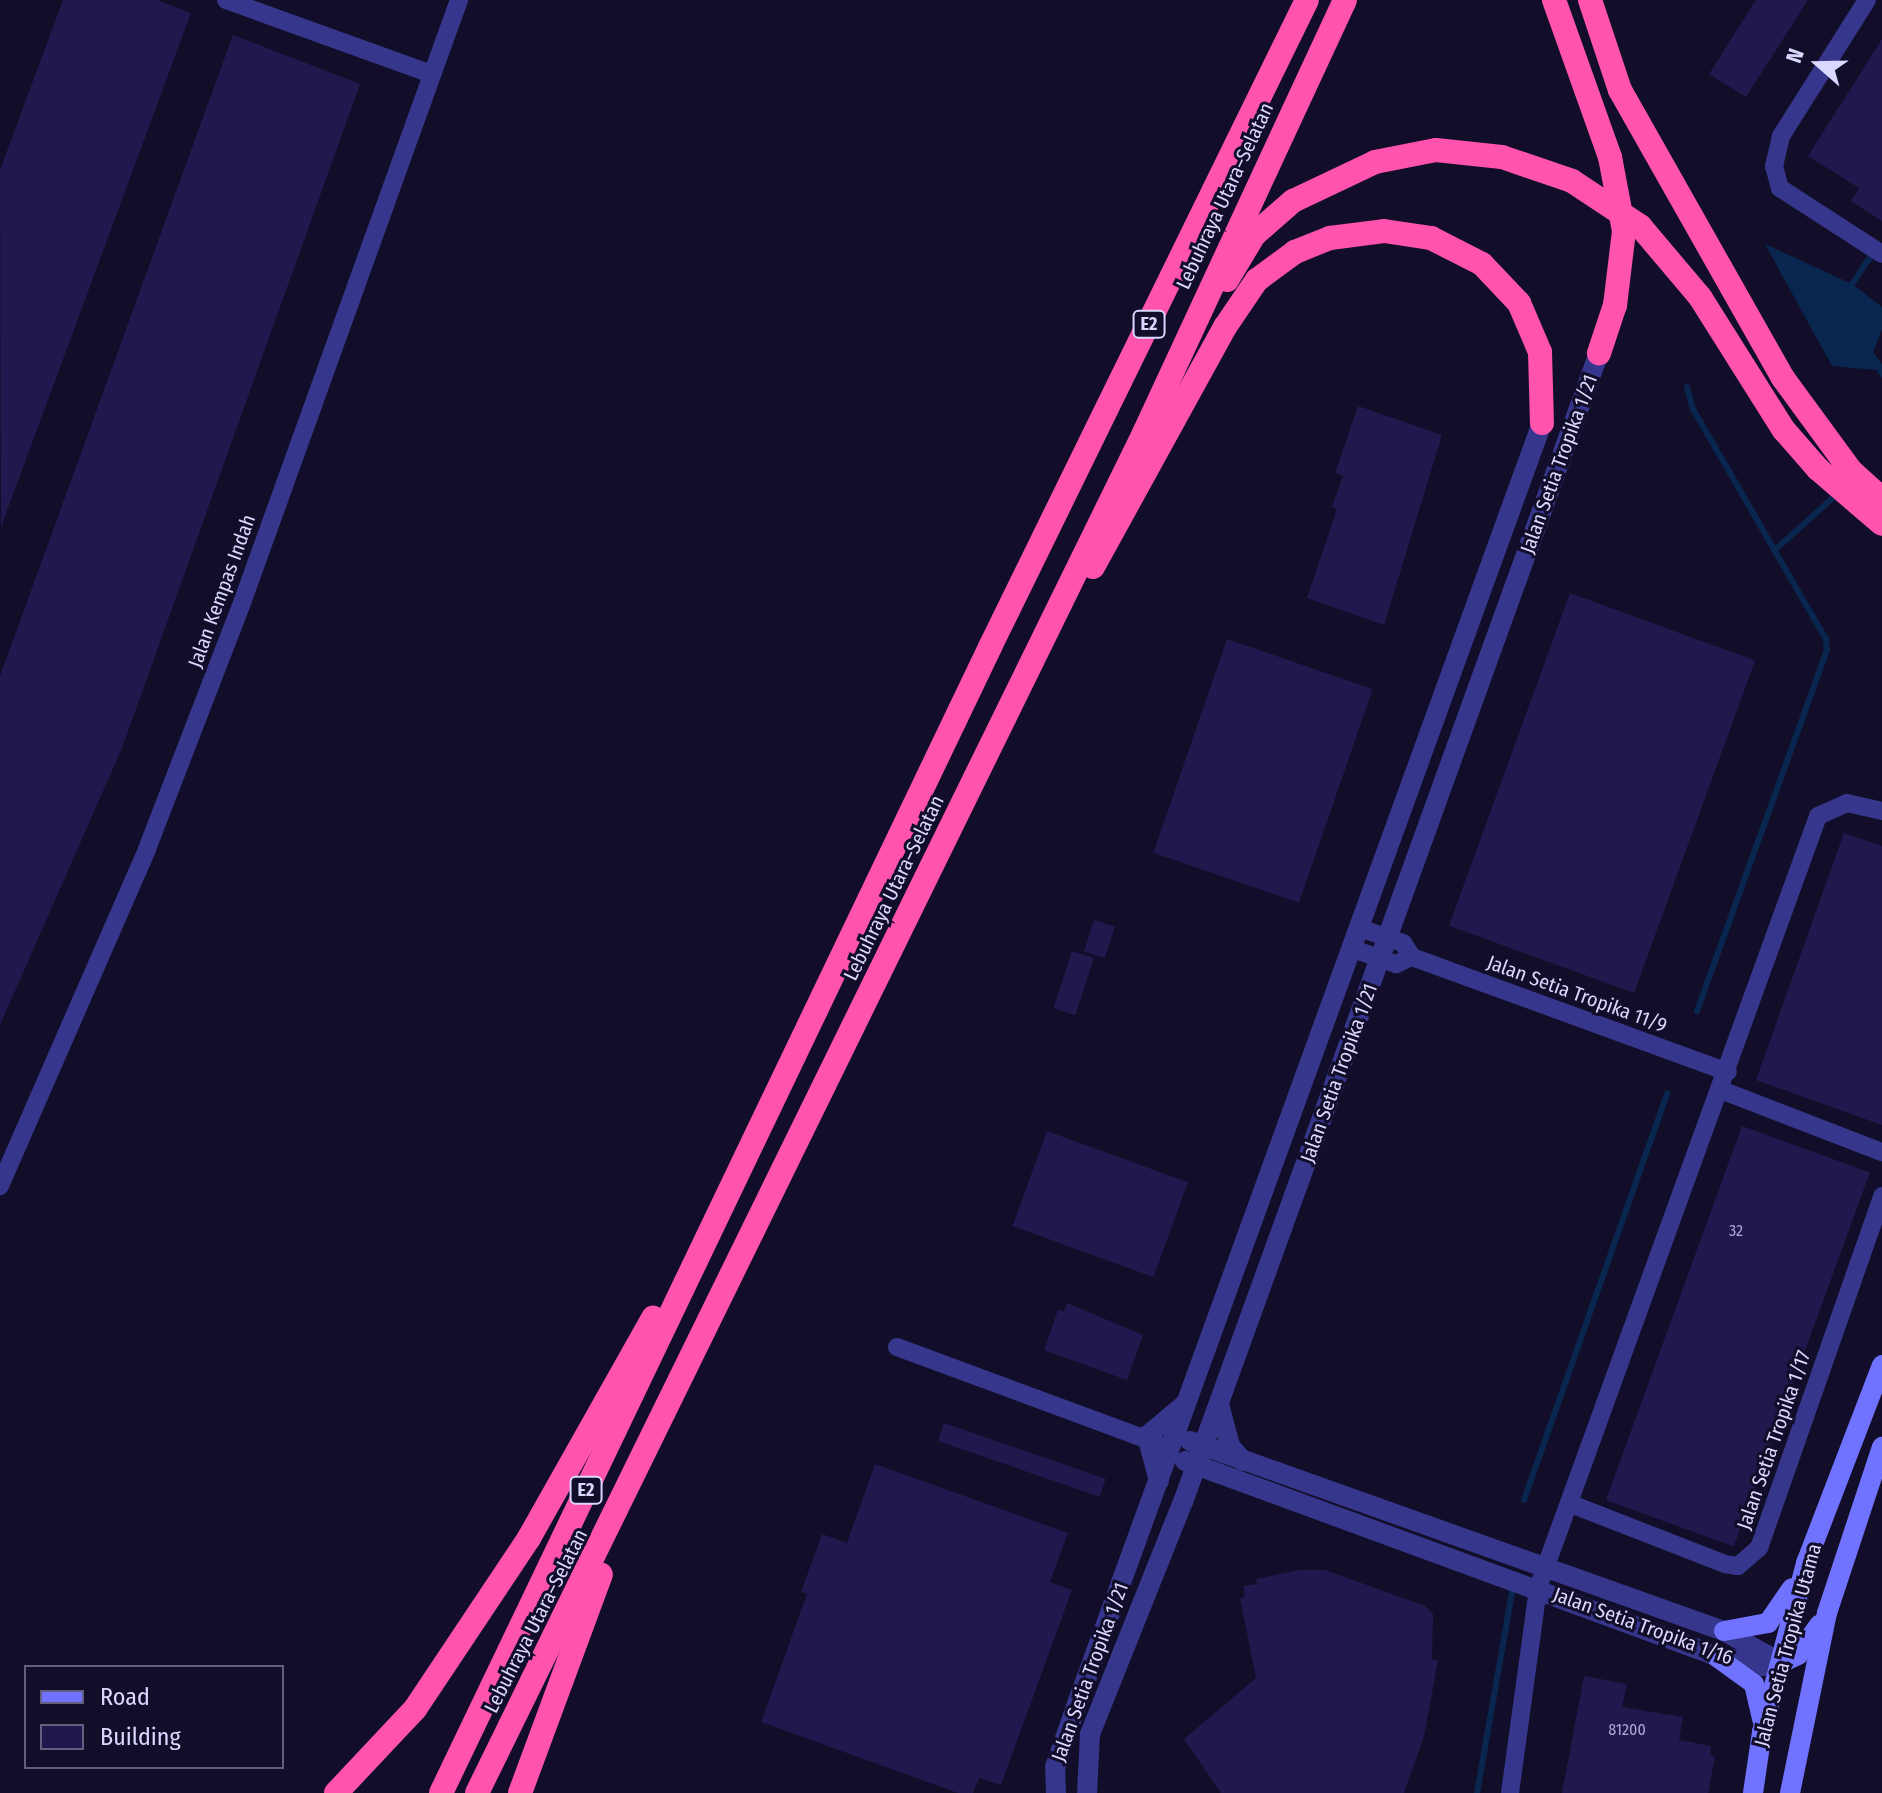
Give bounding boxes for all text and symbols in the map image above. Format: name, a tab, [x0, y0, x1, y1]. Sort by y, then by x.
north arrow	[1778, 24, 1858, 104]
text: N	[1780, 45, 1810, 66]
street label: Lebuhraya Utara–Selatan	[1171, 99, 1279, 293]
road number: E2	[1131, 310, 1167, 338]
street label: Jalan Setia Tropika 1/21	[1515, 371, 1603, 557]
street label: Jalan Kempas Indah	[183, 511, 261, 671]
street label: Lebuhraya Utara–Selatan	[839, 791, 949, 985]
street label: Jalan Setia Tropika 11/9	[1484, 950, 1670, 1038]
street label: Jalan Setia Tropika 1/21	[1295, 980, 1383, 1166]
house number: 32	[1729, 1221, 1743, 1241]
street label: Jalan Setia Tropika 1/17	[1732, 1347, 1816, 1533]
road number: E2	[568, 1476, 604, 1504]
street label: Lebuhraya Utara–Selatan	[479, 1525, 593, 1717]
street label: Jalan Setia Tropika Utama	[1749, 1541, 1827, 1749]
street label: Jalan Setia Tropika 1/21	[1046, 1579, 1134, 1765]
street label: Jalan Setia Tropika 1/16	[1550, 1582, 1736, 1670]
legend	[24, 1665, 284, 1769]
text: Road	[100, 1683, 150, 1711]
house number: 81200	[1608, 1720, 1646, 1740]
text: Building	[100, 1723, 181, 1751]

